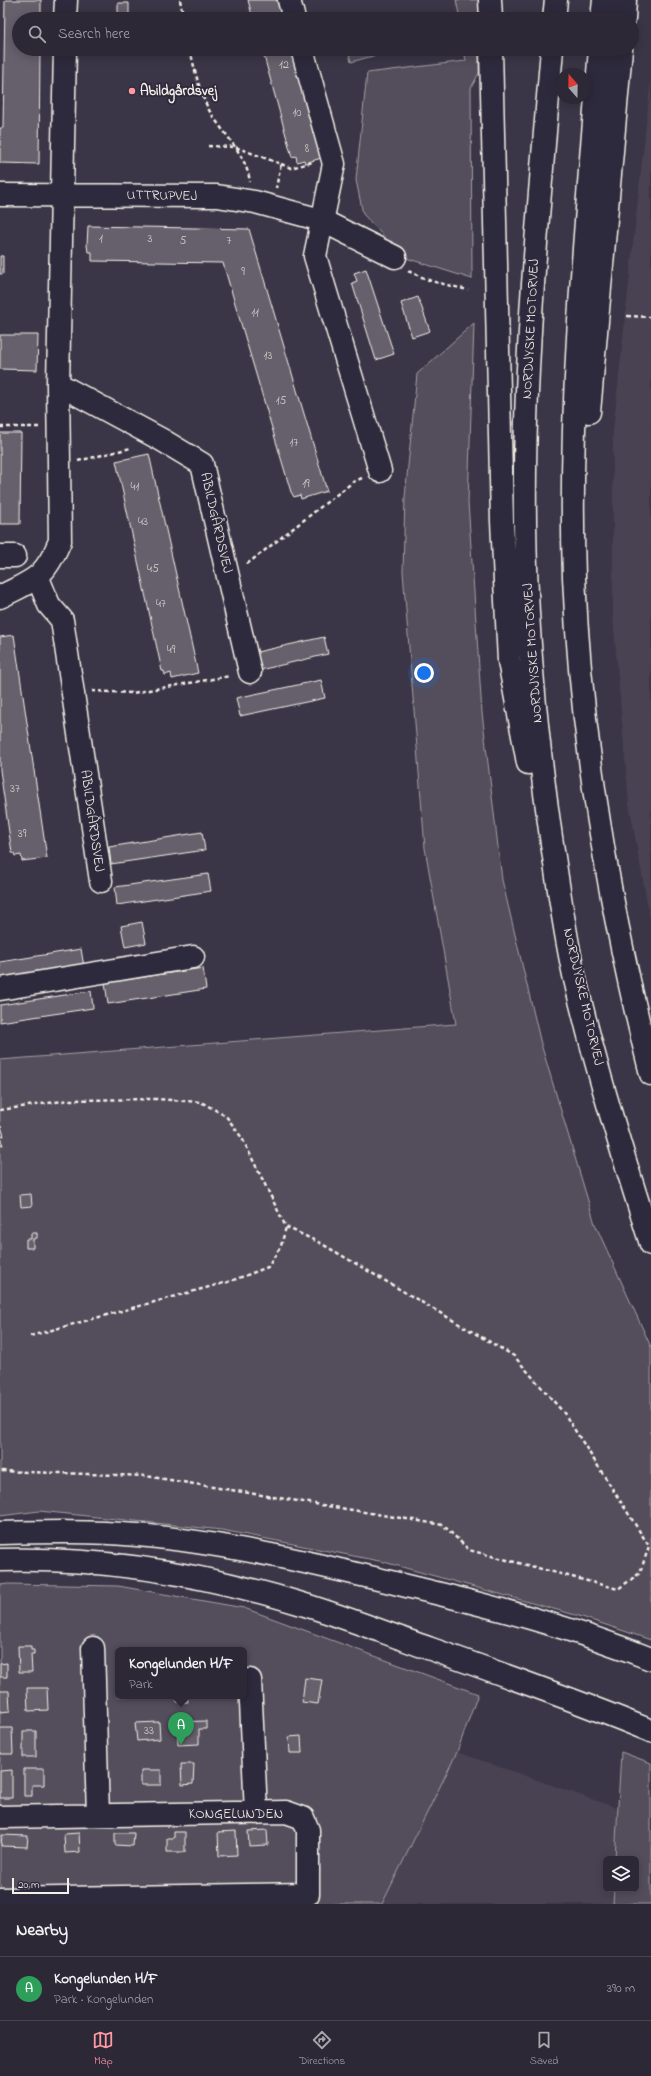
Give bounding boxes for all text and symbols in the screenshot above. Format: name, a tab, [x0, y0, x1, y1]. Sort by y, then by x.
search box	[12, 12, 639, 56]
icon: search	[26, 23, 48, 45]
text: Search here	[58, 23, 130, 45]
house number: 12	[279, 56, 289, 74]
north arrow	[555, 68, 591, 104]
place label: Abildgårdsvej	[140, 81, 218, 104]
marker: Abildgårdsvej	[127, 86, 137, 96]
house number: 10	[292, 104, 302, 122]
house number: 8	[305, 140, 310, 158]
street label: UTTRUPVEJ	[126, 185, 198, 207]
house number: 1	[99, 230, 103, 248]
house number: 3	[148, 230, 153, 248]
house number: 5	[180, 232, 187, 250]
house number: 7	[227, 232, 232, 250]
street label: NORDJYSKE MOTORVEJ	[517, 258, 545, 400]
house number: 9	[241, 263, 245, 281]
house number: 11	[251, 304, 259, 322]
house number: 13	[264, 347, 272, 365]
house number: 15	[276, 392, 286, 410]
house number: 17	[290, 434, 298, 452]
street label: ABILDGÅRDSVEJ	[194, 470, 239, 576]
house number: 19	[302, 475, 310, 493]
house number: 41	[131, 478, 140, 496]
house number: 43	[138, 513, 148, 531]
house number: 45	[147, 560, 159, 578]
street label: NORDJYSKE MOTORVEJ	[518, 582, 548, 724]
house number: 47	[156, 595, 166, 613]
house number: 49	[167, 641, 176, 659]
your location	[414, 663, 434, 683]
street label: ABILDGÅRDSVEJ	[74, 768, 111, 874]
house number: 37	[10, 780, 20, 798]
house number: 39	[18, 825, 27, 843]
street label: NORDJYSKE MOTORVEJ	[557, 926, 609, 1068]
popup	[115, 1647, 247, 1699]
text: Kongelunden H/F	[129, 1653, 233, 1675]
text: Park	[129, 1675, 153, 1694]
pin: A	[168, 1712, 194, 1745]
house number: 33	[144, 1722, 154, 1740]
street label: KONGELUNDEN	[189, 1804, 283, 1825]
map controls	[603, 1856, 639, 1892]
button: layers	[603, 1856, 639, 1892]
scale bar	[12, 1876, 69, 1895]
text: 20 m	[18, 1877, 40, 1893]
text: Nearby	[16, 1918, 68, 1943]
text: Kongelunden H/F	[54, 1968, 158, 1990]
text: A	[25, 1979, 33, 1998]
text: 390 m	[607, 1979, 635, 1998]
text: Park · Kongelunden	[54, 1990, 153, 2009]
tab: Map	[92, 2029, 114, 2069]
tab: Directions	[299, 2029, 345, 2069]
tab: Saved	[530, 2029, 559, 2069]

